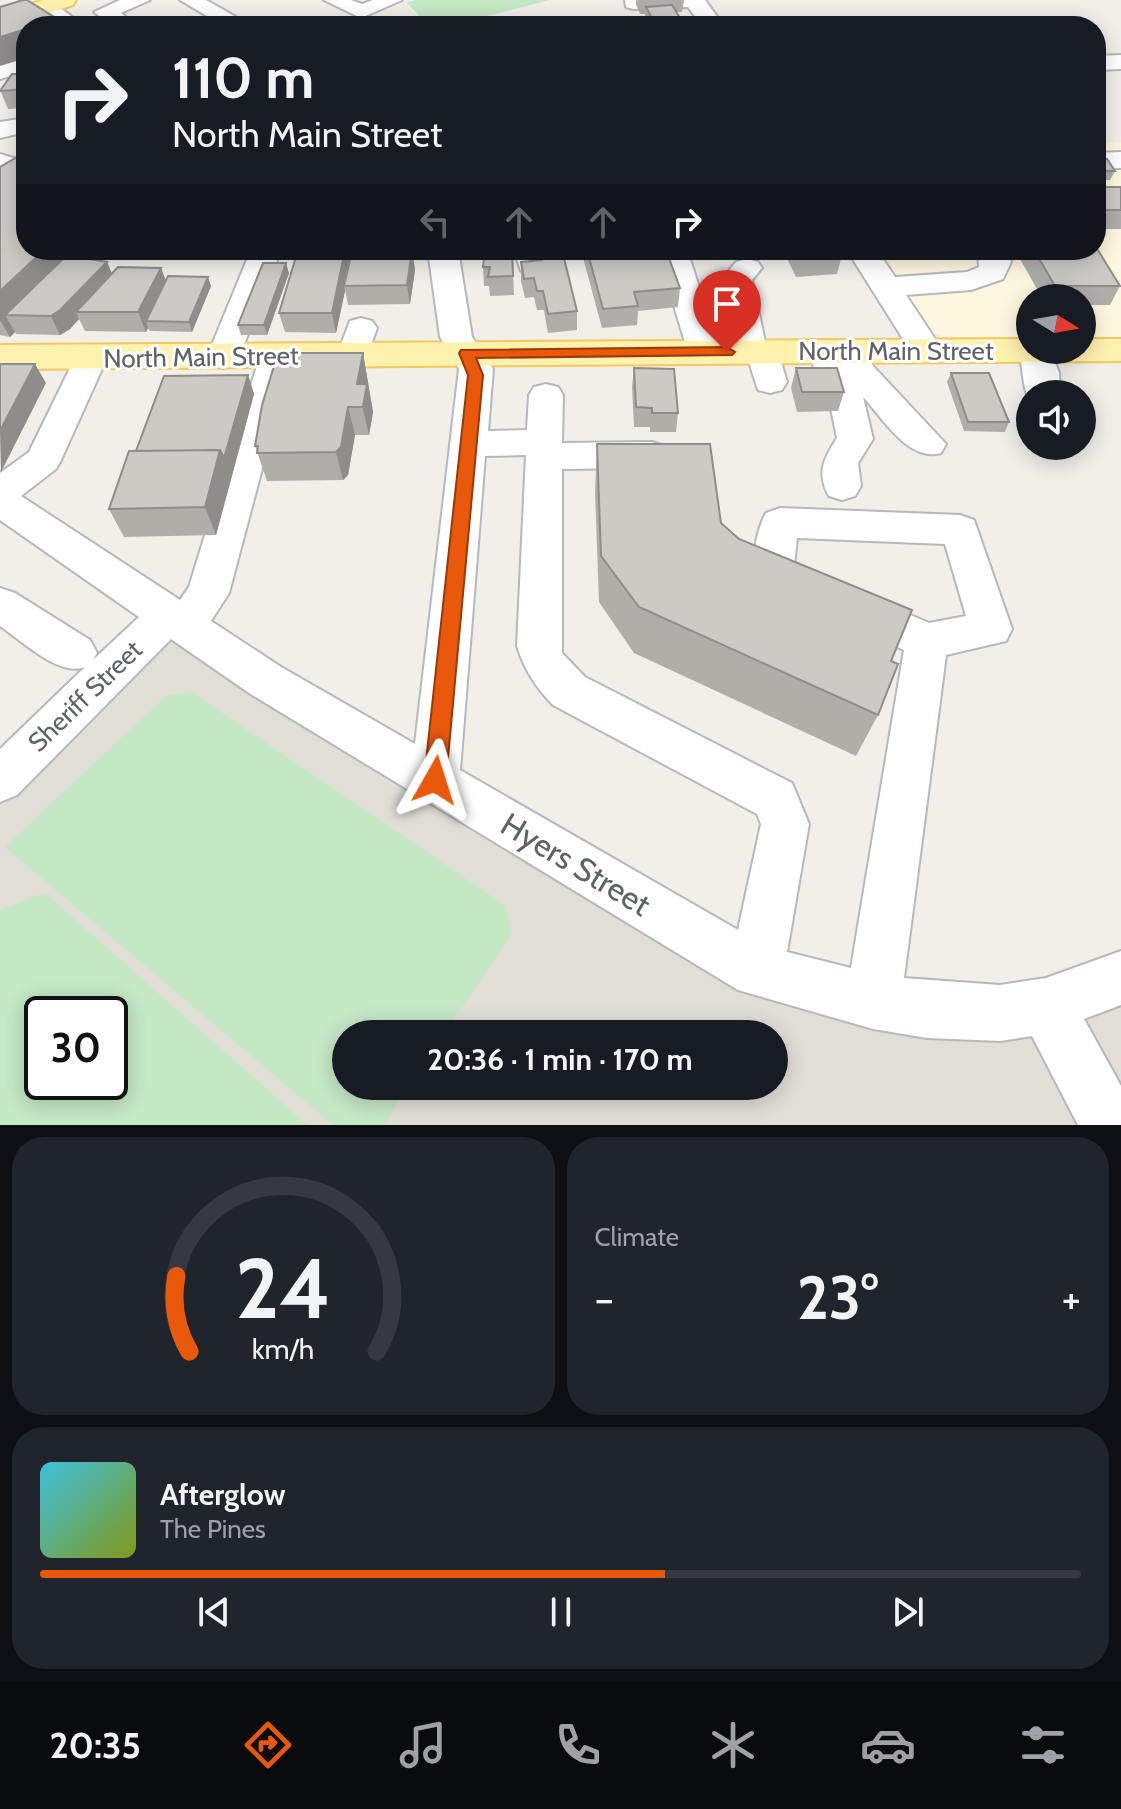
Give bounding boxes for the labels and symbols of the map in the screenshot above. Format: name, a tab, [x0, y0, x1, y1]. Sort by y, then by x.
pin	[693, 270, 761, 352]
north arrow	[1016, 284, 1096, 364]
street label: North Main Street	[798, 335, 994, 367]
street label: North Main Street	[103, 339, 299, 375]
street label: Sheriff Street	[21, 634, 149, 758]
position arrow	[393, 738, 477, 822]
street label: Hyers Street	[494, 804, 658, 924]
speed limit sign: 30	[24, 996, 128, 1100]

